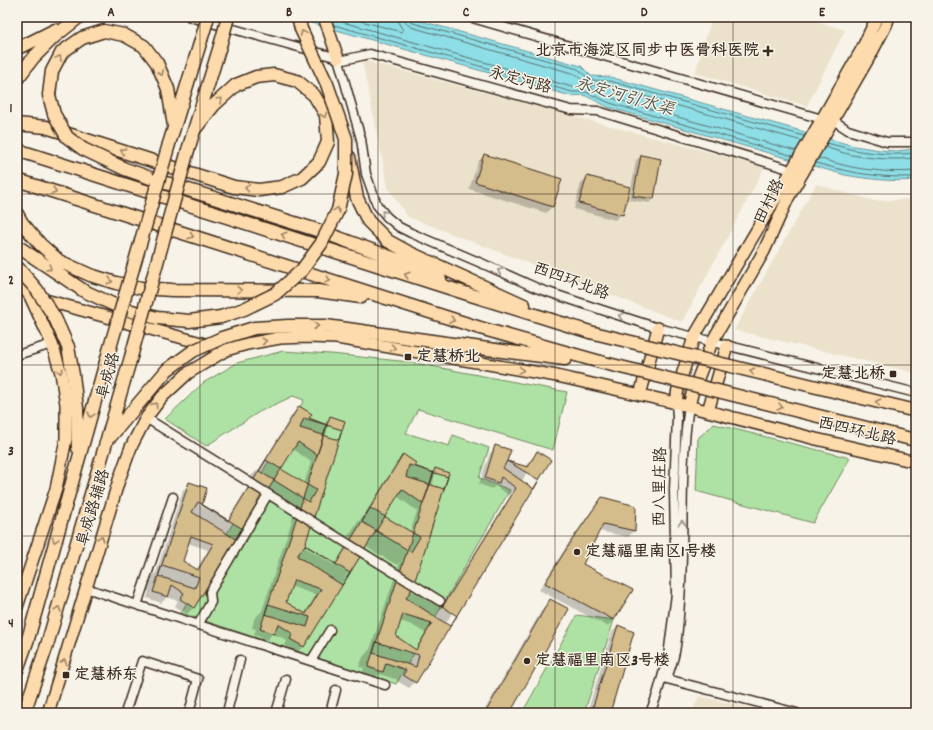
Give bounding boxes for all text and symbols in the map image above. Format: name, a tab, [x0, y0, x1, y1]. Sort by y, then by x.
text: A	[107, 4, 115, 23]
text: B	[286, 4, 292, 23]
text: C	[463, 4, 470, 23]
text: D	[641, 4, 648, 23]
text: E	[819, 4, 826, 23]
one-way arrow	[300, 30, 308, 37]
place label: 北京市海淀区同步中医骨科医院	[535, 40, 759, 63]
marker: 北京市海淀区同步中医骨科医院	[762, 45, 774, 57]
one-way arrow	[54, 55, 62, 62]
street label: 永定河路	[486, 62, 554, 100]
one-way arrow	[156, 69, 164, 77]
water label: 永定河引水渠	[572, 72, 678, 124]
one-way arrow	[215, 98, 223, 105]
text: 1	[10, 100, 13, 119]
one-way arrow	[319, 111, 328, 118]
one-way arrow	[120, 148, 127, 156]
street label: 田村路	[749, 175, 791, 229]
one-way arrow	[244, 184, 251, 193]
one-way arrow	[50, 187, 57, 195]
one-way arrow	[332, 206, 341, 213]
one-way arrow	[382, 211, 389, 218]
one-way arrow	[187, 231, 194, 240]
one-way arrow	[280, 231, 287, 240]
street label: 西四环北路	[529, 258, 613, 306]
one-way arrow	[45, 263, 52, 271]
one-way arrow	[496, 268, 504, 276]
one-way arrow	[404, 271, 411, 279]
text: 2	[8, 272, 14, 291]
one-way arrow	[325, 275, 332, 284]
one-way arrow	[106, 276, 113, 285]
one-way arrow	[236, 286, 242, 294]
one-way arrow	[618, 312, 625, 321]
one-way arrow	[448, 315, 455, 324]
one-way arrow	[313, 322, 319, 330]
one-way arrow	[261, 337, 267, 345]
one-way arrow	[390, 343, 396, 352]
place label: 定慧桥北	[416, 346, 480, 369]
street label: 阜成路	[91, 350, 127, 402]
marker: 定慧桥北	[403, 352, 413, 362]
place label: 定慧北桥	[821, 363, 885, 386]
one-way arrow	[518, 365, 524, 374]
one-way arrow	[55, 368, 63, 374]
one-way arrow	[749, 368, 755, 376]
marker: 定慧北桥	[888, 369, 898, 379]
one-way arrow	[875, 398, 882, 407]
one-way arrow	[776, 402, 783, 410]
one-way arrow	[150, 403, 157, 410]
one-way arrow	[87, 412, 96, 419]
street label: 西四环北路	[815, 412, 899, 452]
text: 3	[8, 443, 14, 462]
street label: 西八里庄路	[649, 447, 673, 527]
street label: 阜成路辅路	[71, 466, 117, 550]
one-way arrow	[678, 520, 686, 526]
one-way arrow	[97, 535, 105, 542]
one-way arrow	[51, 537, 60, 544]
place label: 定慧福里南区1号楼	[585, 541, 717, 564]
marker: 定慧福里南区1号楼	[572, 547, 582, 557]
one-way arrow	[53, 606, 62, 613]
text: 4	[8, 615, 14, 634]
place label: 定慧福里南区3号楼	[535, 650, 670, 673]
marker: 定慧福里南区3号楼	[522, 656, 532, 666]
one-way arrow	[59, 659, 68, 666]
place label: 定慧桥东	[74, 664, 138, 687]
marker: 定慧桥东	[61, 670, 71, 680]

